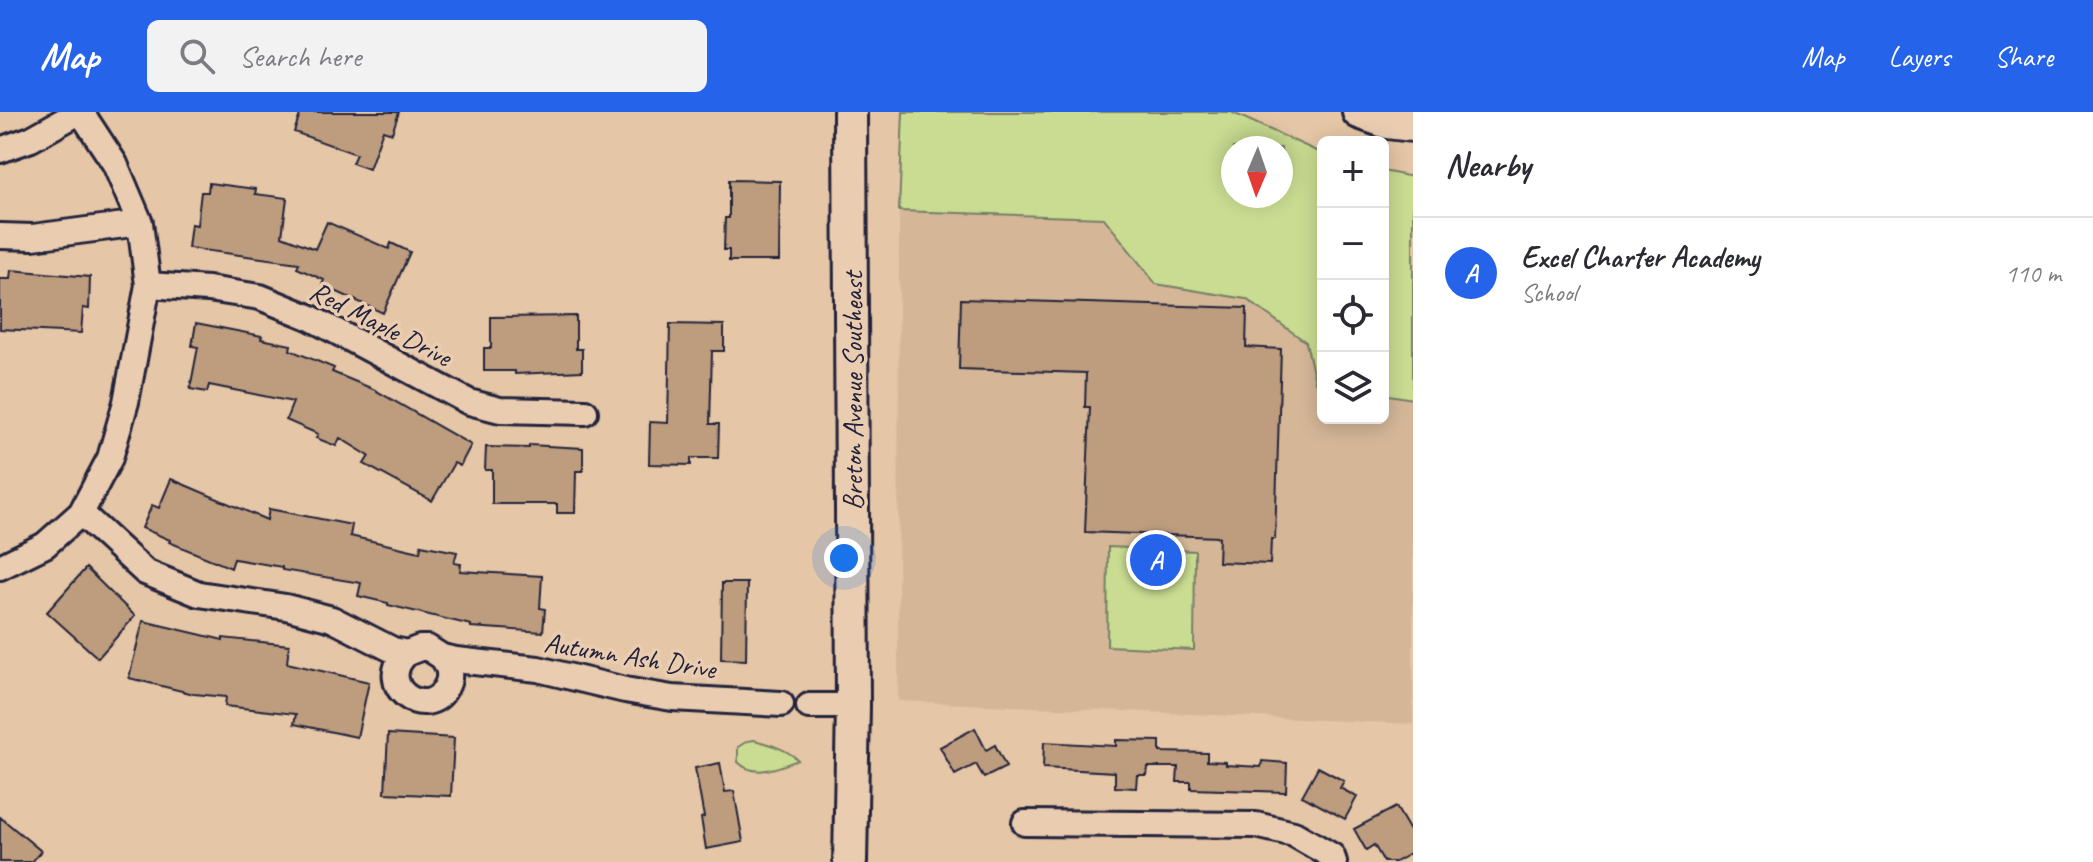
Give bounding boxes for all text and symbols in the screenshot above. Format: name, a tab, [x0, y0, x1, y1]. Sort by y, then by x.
search box	[147, 20, 707, 92]
text: Map	[40, 33, 99, 80]
icon: search	[175, 34, 219, 78]
text: Search here	[239, 37, 361, 75]
text: Map	[1802, 39, 1845, 74]
text: Layers	[1889, 39, 1950, 74]
text: Share	[1994, 39, 2053, 74]
north arrow	[1221, 136, 1293, 208]
map controls	[1317, 136, 1389, 424]
button: +	[1317, 136, 1389, 208]
text: Nearby	[1445, 143, 1531, 186]
button: −	[1317, 208, 1389, 280]
text: Excel Charter Academy	[1521, 238, 1760, 276]
text: A	[1464, 257, 1478, 290]
text: 110 m	[2005, 257, 2061, 290]
street label: Breton Avenue Southeast	[835, 269, 870, 510]
street label: Red Maple Drive	[304, 273, 459, 375]
text: School	[1521, 276, 1577, 309]
button: locate	[1317, 280, 1389, 352]
button: layers	[1317, 352, 1389, 424]
pin: A	[1130, 530, 1182, 590]
your location	[824, 538, 864, 578]
street label: Autumn Ash Drive	[542, 625, 720, 687]

